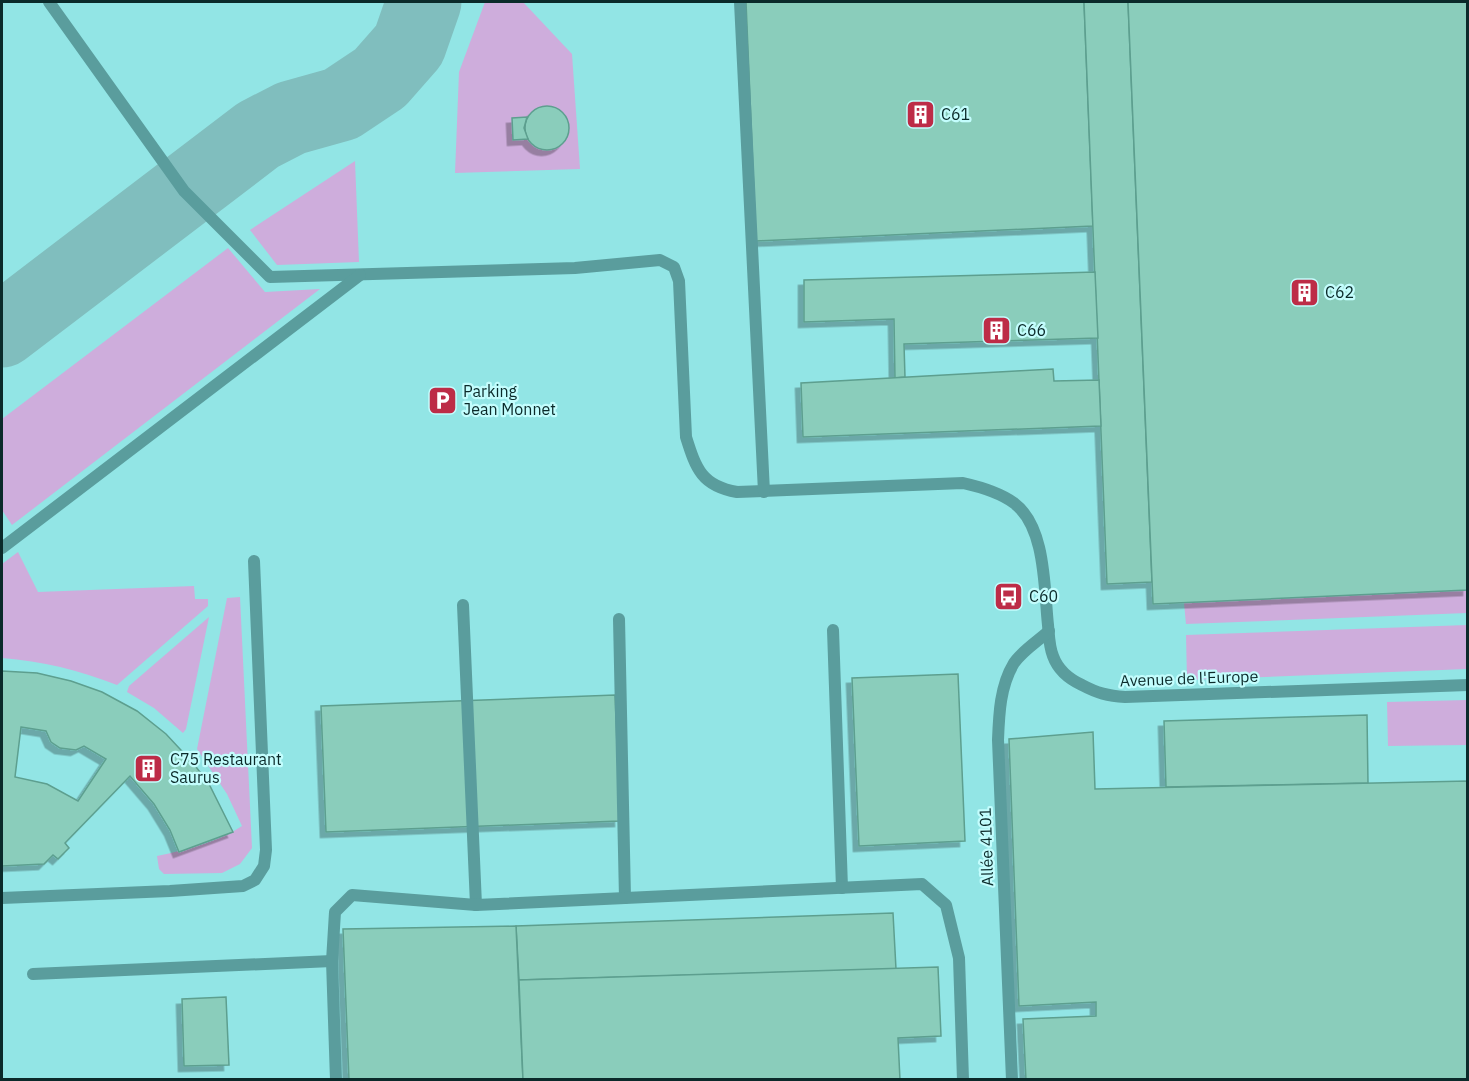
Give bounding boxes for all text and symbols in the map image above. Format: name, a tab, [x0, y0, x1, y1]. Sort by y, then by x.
building icon: C61	[904, 98, 936, 130]
place label: C61	[941, 104, 970, 124]
building icon: C62	[1288, 276, 1320, 308]
place label: C62	[1325, 282, 1354, 302]
building icon: C66	[980, 314, 1012, 346]
place label: C66	[1017, 320, 1046, 340]
place label: Parking Jean Monnet	[463, 381, 556, 419]
parking icon: Parking Jean Monnet	[426, 384, 458, 416]
bus stop icon: C60	[992, 580, 1024, 612]
place label: C60	[1029, 586, 1058, 606]
street label: Avenue de l'Europe	[1119, 666, 1259, 690]
place label: C75 Restaurant Saurus	[170, 749, 282, 787]
building icon: C75 Restaurant Saurus	[133, 752, 165, 784]
street label: Allée 4101	[975, 807, 997, 887]

